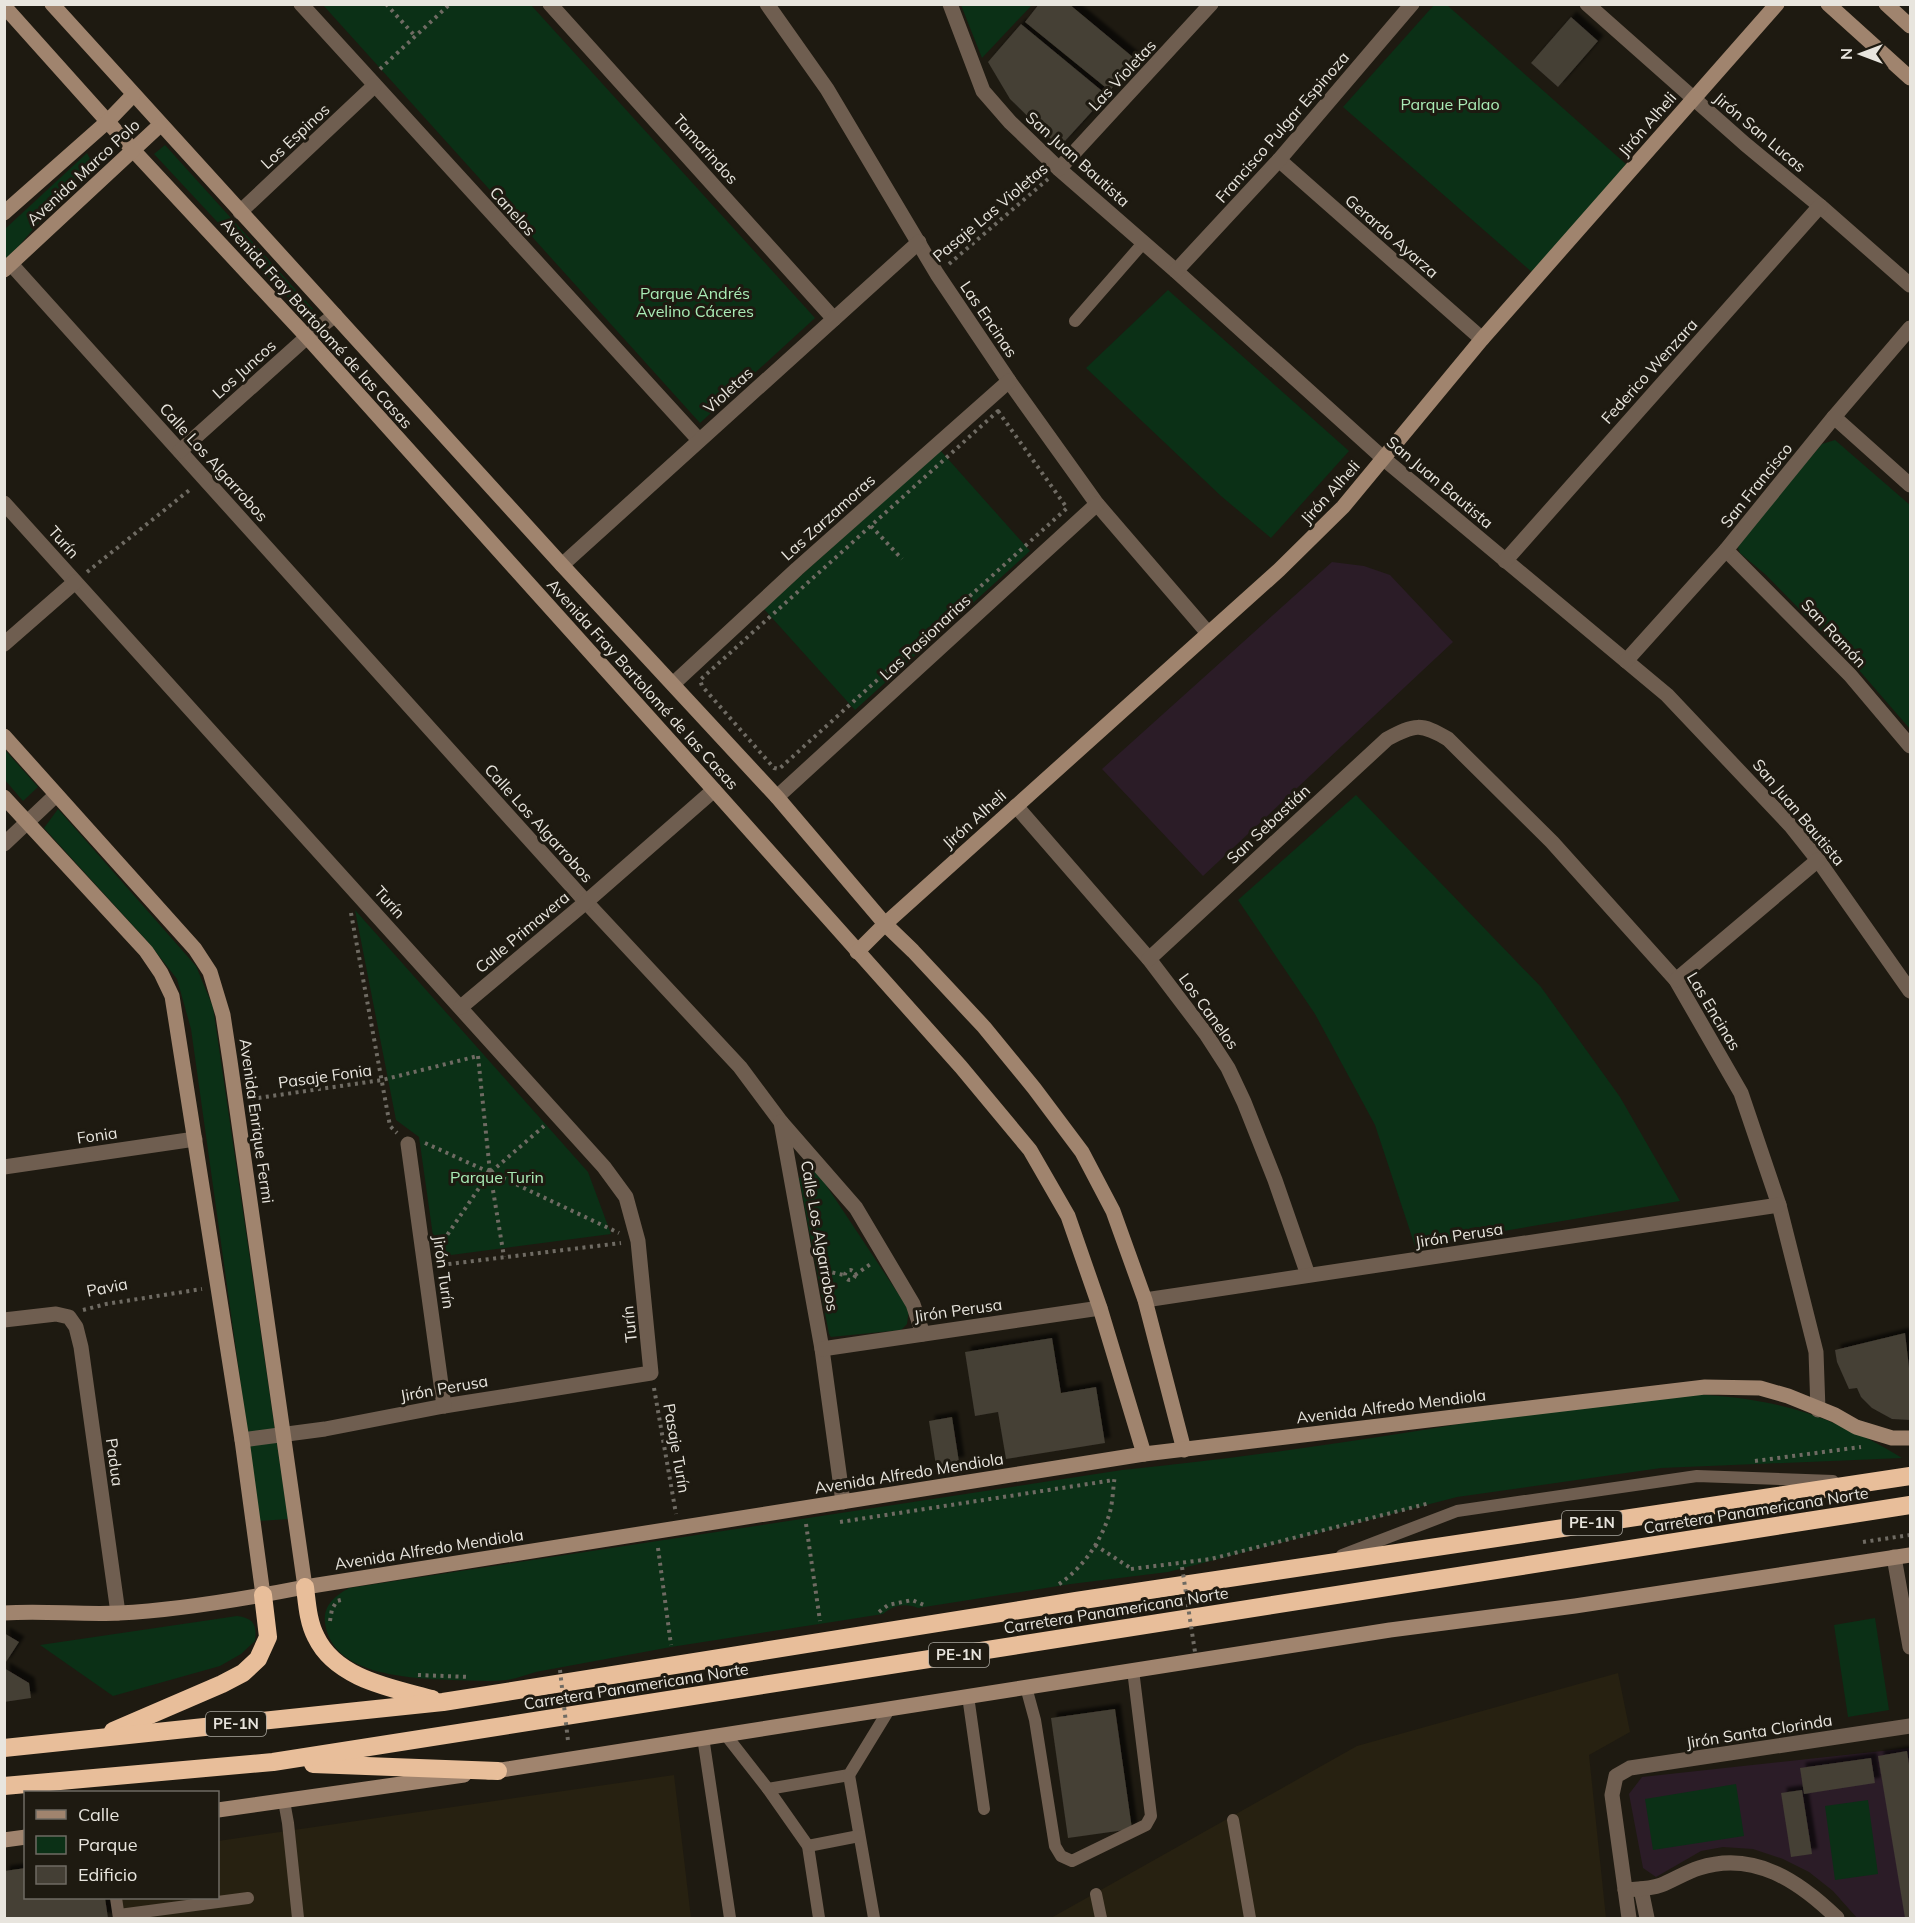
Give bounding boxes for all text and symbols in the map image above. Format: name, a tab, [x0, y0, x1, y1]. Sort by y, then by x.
north arrow	[1831, 24, 1891, 84]
street label: Las Violetas	[1084, 35, 1160, 115]
street label: Francisco Pulgar Espinoza	[1211, 47, 1353, 207]
text: N	[1836, 48, 1856, 60]
street label: Jirón Alheli	[1614, 88, 1680, 160]
street label: Jirón San Lucas	[1710, 88, 1810, 176]
park label: Parque Palao	[1400, 94, 1500, 114]
street label: Los Espinos	[256, 99, 334, 173]
street label: San Juan Bautista	[1022, 107, 1134, 211]
street label: Tamarindos	[669, 110, 743, 188]
street label: Avenida Marco Polo	[22, 114, 144, 230]
street label: Pasaje Las Violetas	[928, 158, 1052, 266]
street label: Canelos	[486, 182, 540, 240]
street label: Gerardo Ayarza	[1341, 190, 1443, 282]
street label: Avenida Fray Bartolomé de las Casas	[217, 213, 417, 433]
street label: Las Encinas	[956, 277, 1022, 361]
park label: Parque Andrés Avelino Cáceres	[636, 283, 754, 321]
street label: Federico Wenzara	[1597, 314, 1701, 428]
street label: Los Juncos	[208, 335, 280, 403]
street label: Violetas	[699, 363, 757, 417]
street label: Calle Los Algarrobos	[155, 399, 273, 526]
street label: San Juan Bautista	[1383, 432, 1497, 532]
street label: San Francisco	[1716, 439, 1796, 531]
street label: Jirón Alheli	[1296, 456, 1364, 528]
street label: Las Zarzamoras	[777, 470, 879, 564]
street label: Turín	[44, 522, 84, 562]
street label: Avenida Fray Bartolomé de las Casas	[543, 574, 743, 794]
street label: Las Pasionarias	[875, 590, 975, 684]
street label: San Ramón	[1797, 595, 1871, 671]
street label: San Juan Bautista	[1749, 755, 1849, 869]
street label: Calle Los Algarrobos	[480, 760, 598, 887]
street label: San Sebastián	[1222, 780, 1314, 868]
street label: Jirón Alheli	[938, 785, 1010, 853]
street label: Turín	[370, 882, 410, 922]
street label: Calle Primavera	[471, 887, 573, 977]
street label: Las Encinas	[1683, 968, 1745, 1054]
street label: Los Canelos	[1175, 969, 1243, 1053]
street label: Avenida Enrique Fermi	[236, 1037, 278, 1205]
street label: Pasaje Fonia	[277, 1060, 373, 1092]
street label: Fonia	[76, 1122, 118, 1148]
street label: Calle Los Algarrobos	[797, 1159, 843, 1313]
park label: Parque Turin	[450, 1167, 544, 1187]
street label: Jirón Perusa	[1414, 1218, 1504, 1252]
street label: Jirón Turín	[429, 1234, 459, 1310]
street label: Pavia	[85, 1273, 129, 1301]
street label: Jirón Perusa	[913, 1294, 1003, 1326]
street label: Turín	[617, 1305, 641, 1343]
street label: Jirón Perusa	[399, 1370, 489, 1406]
street label: Avenida Alfredo Mendiola	[1295, 1384, 1487, 1428]
street label: Pasaje Turín	[659, 1402, 695, 1494]
street label: Padua	[102, 1437, 128, 1487]
street label: Avenida Alfredo Mendiola	[813, 1448, 1005, 1498]
street label: Carretera Panamericana Norte	[1642, 1482, 1870, 1538]
road number: PE-1N	[1562, 1511, 1622, 1535]
street label: Avenida Alfredo Mendiola	[333, 1524, 525, 1574]
street label: Carretera Panamericana Norte	[1002, 1582, 1230, 1638]
road number: PE-1N	[929, 1643, 989, 1667]
street label: Carretera Panamericana Norte	[522, 1658, 750, 1714]
street label: Jirón Santa Clorinda	[1684, 1710, 1834, 1752]
road number: PE-1N	[206, 1712, 266, 1736]
legend	[24, 1791, 219, 1899]
text: Calle	[78, 1803, 119, 1826]
text: Parque	[78, 1833, 137, 1856]
text: Edificio	[78, 1863, 137, 1886]

